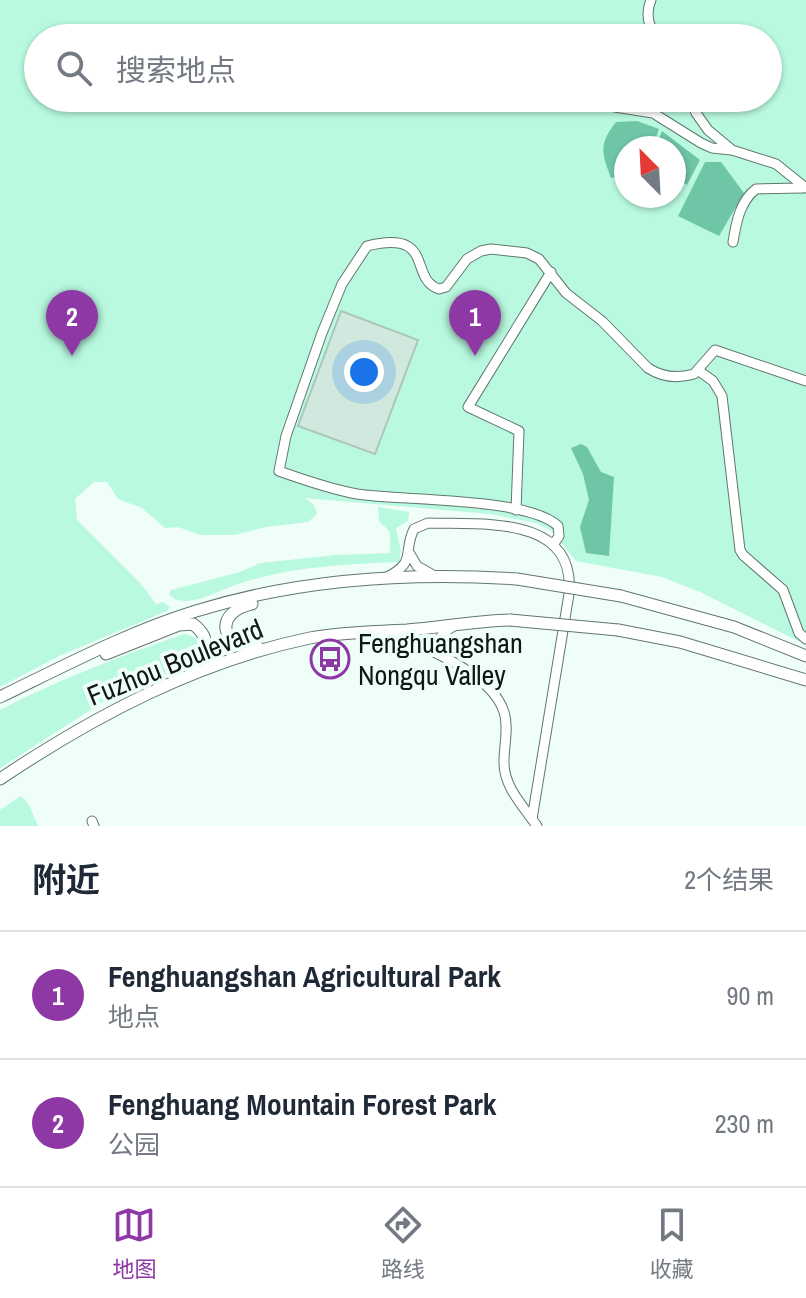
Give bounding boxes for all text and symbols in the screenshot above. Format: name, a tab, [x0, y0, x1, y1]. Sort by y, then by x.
search box	[24, 24, 782, 112]
icon: search	[52, 46, 96, 90]
text: 搜索地点	[116, 50, 236, 90]
north arrow	[614, 136, 686, 208]
pin: 2	[46, 290, 98, 356]
pin: 1	[449, 290, 501, 356]
your location	[344, 352, 384, 392]
street label: Fuzhou Boulevard	[81, 609, 269, 715]
place label: Fenghuangshan Nongqu Valley	[358, 624, 523, 694]
bus stop icon: Fenghuangshan Nongqu Valley	[309, 638, 351, 680]
text: 附近	[32, 857, 100, 903]
text: 2个结果	[684, 862, 774, 897]
text: Fenghuangshan Agricultural Park	[108, 956, 501, 996]
text: 1	[52, 978, 64, 1013]
text: 90 m	[727, 978, 774, 1013]
text: 地点	[108, 999, 160, 1034]
text: Fenghuang Mountain Forest Park	[108, 1084, 497, 1124]
text: 2	[52, 1106, 64, 1141]
text: 230 m	[715, 1106, 774, 1141]
text: 公园	[108, 1127, 160, 1162]
tab: 地图	[112, 1203, 156, 1284]
tab: 路线	[381, 1203, 425, 1284]
tab: 收藏	[650, 1203, 694, 1284]

